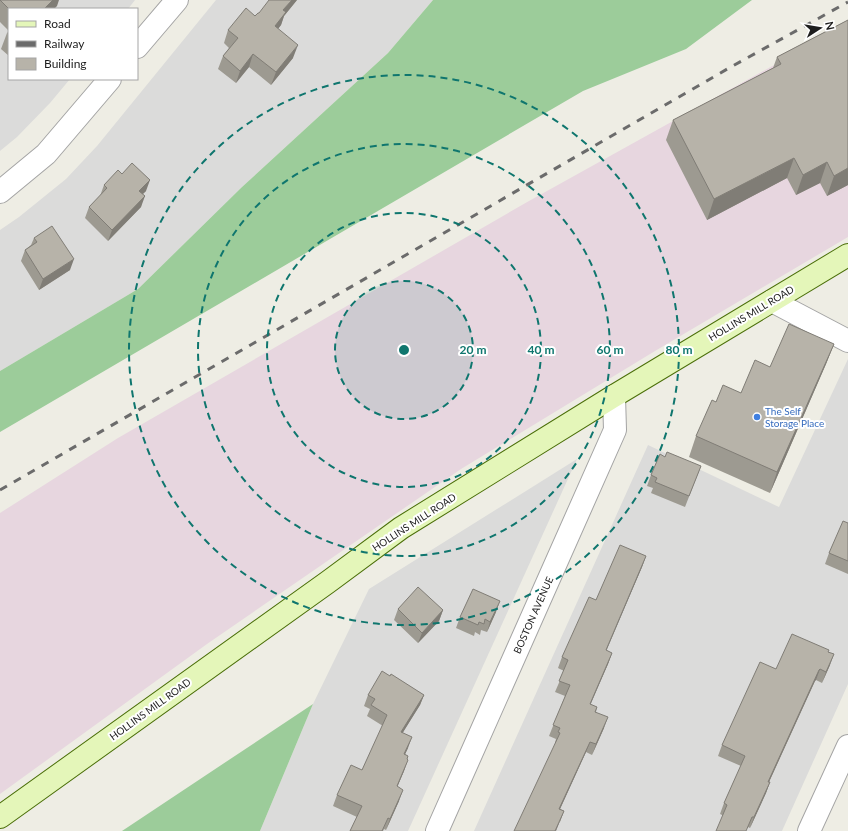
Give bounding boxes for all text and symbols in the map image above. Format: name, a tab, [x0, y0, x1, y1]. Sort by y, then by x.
legend	[8, 8, 138, 80]
north arrow	[800, 8, 840, 48]
text: Road	[44, 16, 71, 31]
text: N	[823, 20, 838, 31]
text: Railway	[44, 36, 85, 51]
text: Building	[44, 56, 87, 71]
street label: HOLLINS MILL ROAD	[706, 283, 796, 343]
text: 20 m	[460, 342, 486, 357]
text: 40 m	[528, 342, 554, 357]
text: 60 m	[597, 342, 623, 357]
text: 80 m	[666, 342, 692, 357]
centre of rings	[397, 343, 411, 357]
place label: The Self Storage Place	[765, 405, 824, 429]
marker: The Self Storage Place	[752, 412, 762, 422]
street label: HOLLINS MILL ROAD	[370, 490, 458, 554]
street label: BOSTON AVENUE	[511, 574, 555, 655]
street label: HOLLINS MILL ROAD	[107, 675, 193, 742]

